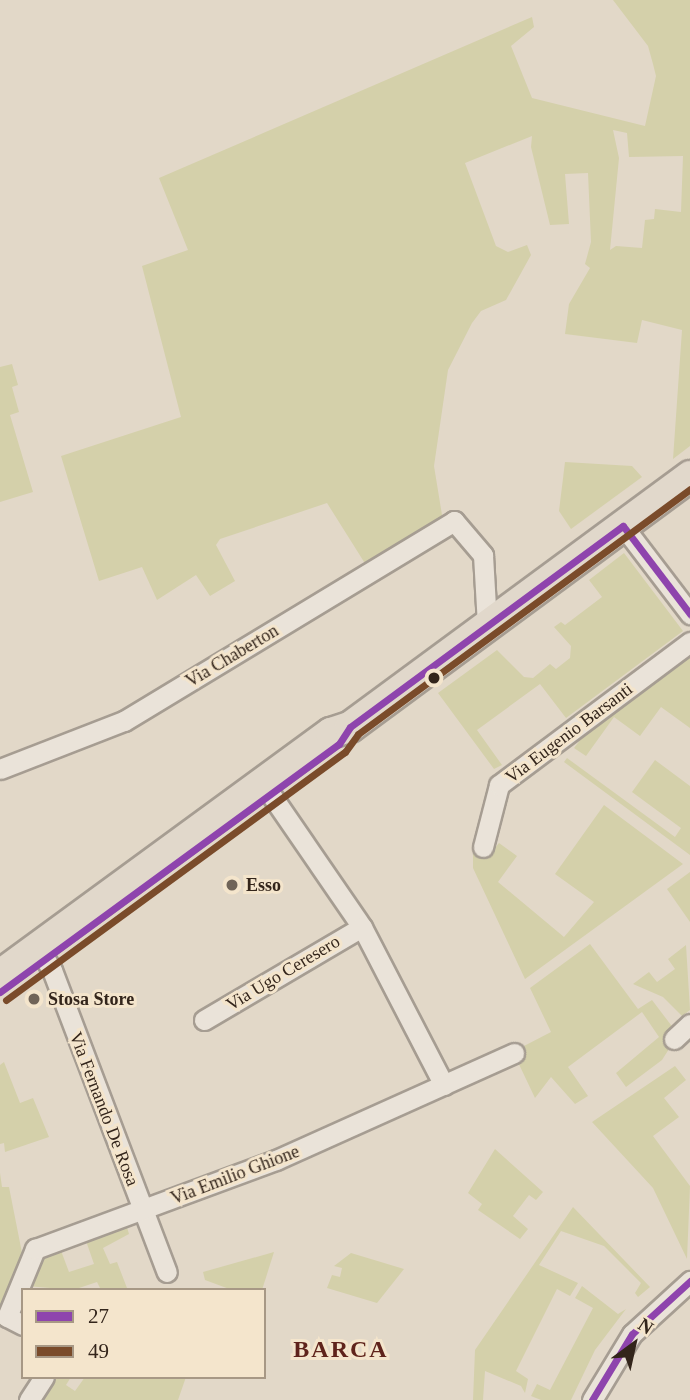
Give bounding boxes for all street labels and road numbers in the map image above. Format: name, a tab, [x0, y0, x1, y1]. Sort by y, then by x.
street label: Via Chaberton	[182, 620, 282, 692]
street label: Via Eugenio Barsanti	[501, 678, 637, 788]
street label: Via Ugo Ceresero	[222, 931, 344, 1015]
street label: Via Fernando De Rosa	[65, 1029, 143, 1189]
street label: Via Emilio Ghione	[168, 1141, 302, 1209]

